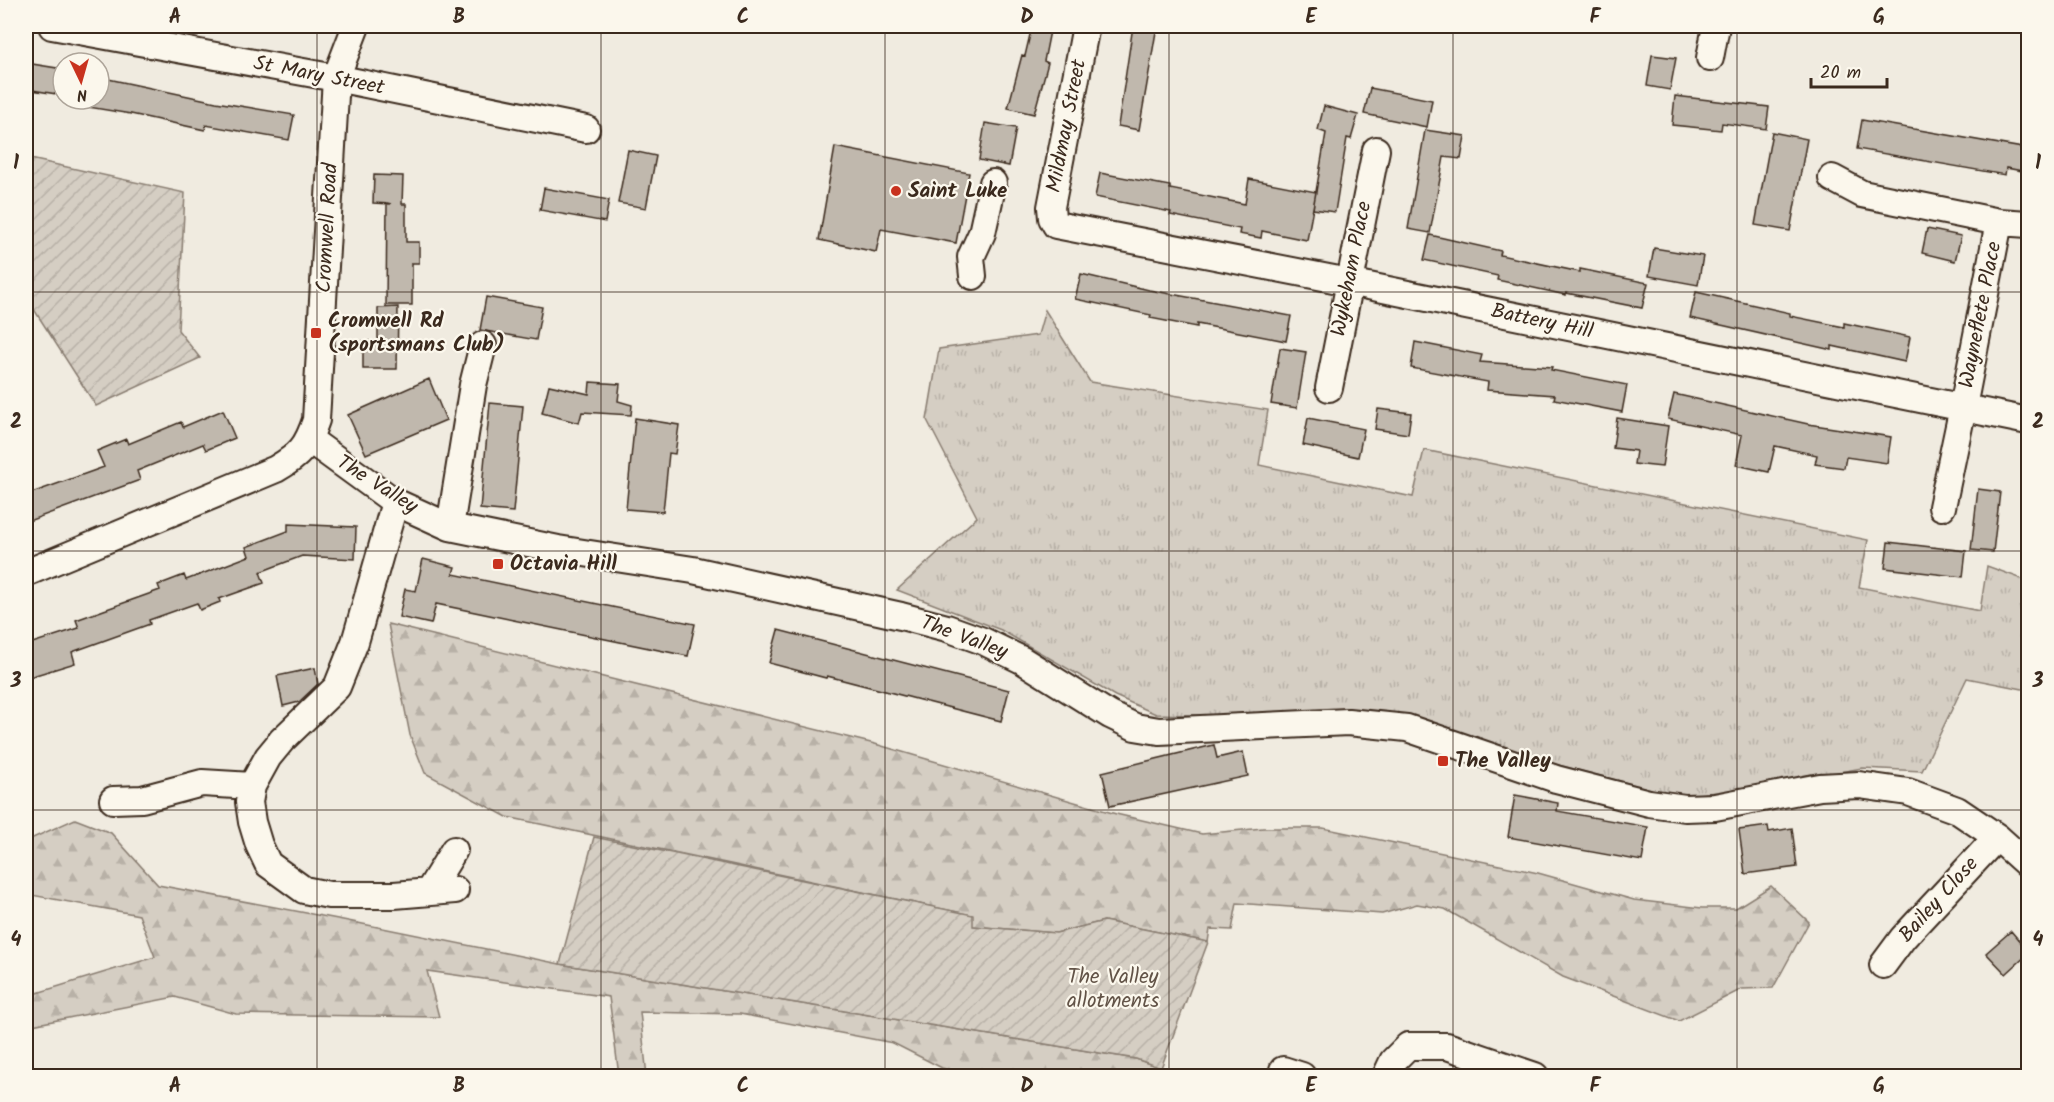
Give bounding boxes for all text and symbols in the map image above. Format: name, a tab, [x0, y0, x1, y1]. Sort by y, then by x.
text: A	[169, 2, 181, 34]
text: B	[453, 2, 465, 34]
text: C	[737, 2, 749, 34]
text: D	[1020, 2, 1034, 34]
text: E	[1305, 2, 1317, 34]
text: F	[1590, 2, 1602, 34]
text: G	[1873, 2, 1885, 34]
street label: St Mary Street	[251, 47, 388, 105]
north arrow	[51, 51, 111, 111]
scale bar	[1811, 51, 1888, 89]
street label: Mildmay Street	[1038, 56, 1096, 196]
text: 20 m	[1820, 59, 1861, 88]
text: N	[76, 82, 88, 107]
text: 1	[13, 148, 19, 180]
text: 1	[2035, 148, 2041, 180]
street label: Cromwell Road	[308, 162, 348, 294]
place label: Saint Luke	[908, 175, 1007, 208]
marker: Saint Luke	[889, 184, 903, 198]
street label: Wykeham Place	[1323, 198, 1381, 339]
street label: Wayneflete Place	[1951, 238, 2011, 391]
street label: Battery Hill	[1488, 295, 1596, 349]
place label: Cromwell Rd (sportsmans Club)	[328, 305, 505, 362]
marker: Cromwell Rd (sportsmans Club)	[309, 326, 323, 340]
text: 2	[10, 407, 22, 439]
text: 2	[2032, 407, 2044, 439]
street label: The Valley	[330, 447, 424, 523]
place label: Octavia Hill	[510, 548, 617, 581]
marker: Octavia Hill	[491, 557, 505, 571]
street label: The Valley	[916, 607, 1013, 669]
text: 3	[10, 666, 22, 698]
text: 3	[2032, 666, 2044, 698]
place label: The Valley	[1455, 745, 1551, 778]
marker: The Valley	[1436, 754, 1450, 768]
street label: Bailey Close	[1891, 849, 1987, 951]
text: 4	[11, 925, 22, 957]
text: 4	[2033, 925, 2044, 957]
park label: The Valley allotments	[1067, 961, 1159, 1018]
text: A	[169, 1071, 181, 1102]
text: B	[453, 1071, 465, 1102]
text: C	[737, 1071, 749, 1102]
text: D	[1020, 1071, 1034, 1102]
text: E	[1305, 1071, 1317, 1102]
text: F	[1590, 1071, 1602, 1102]
text: G	[1873, 1071, 1885, 1102]

